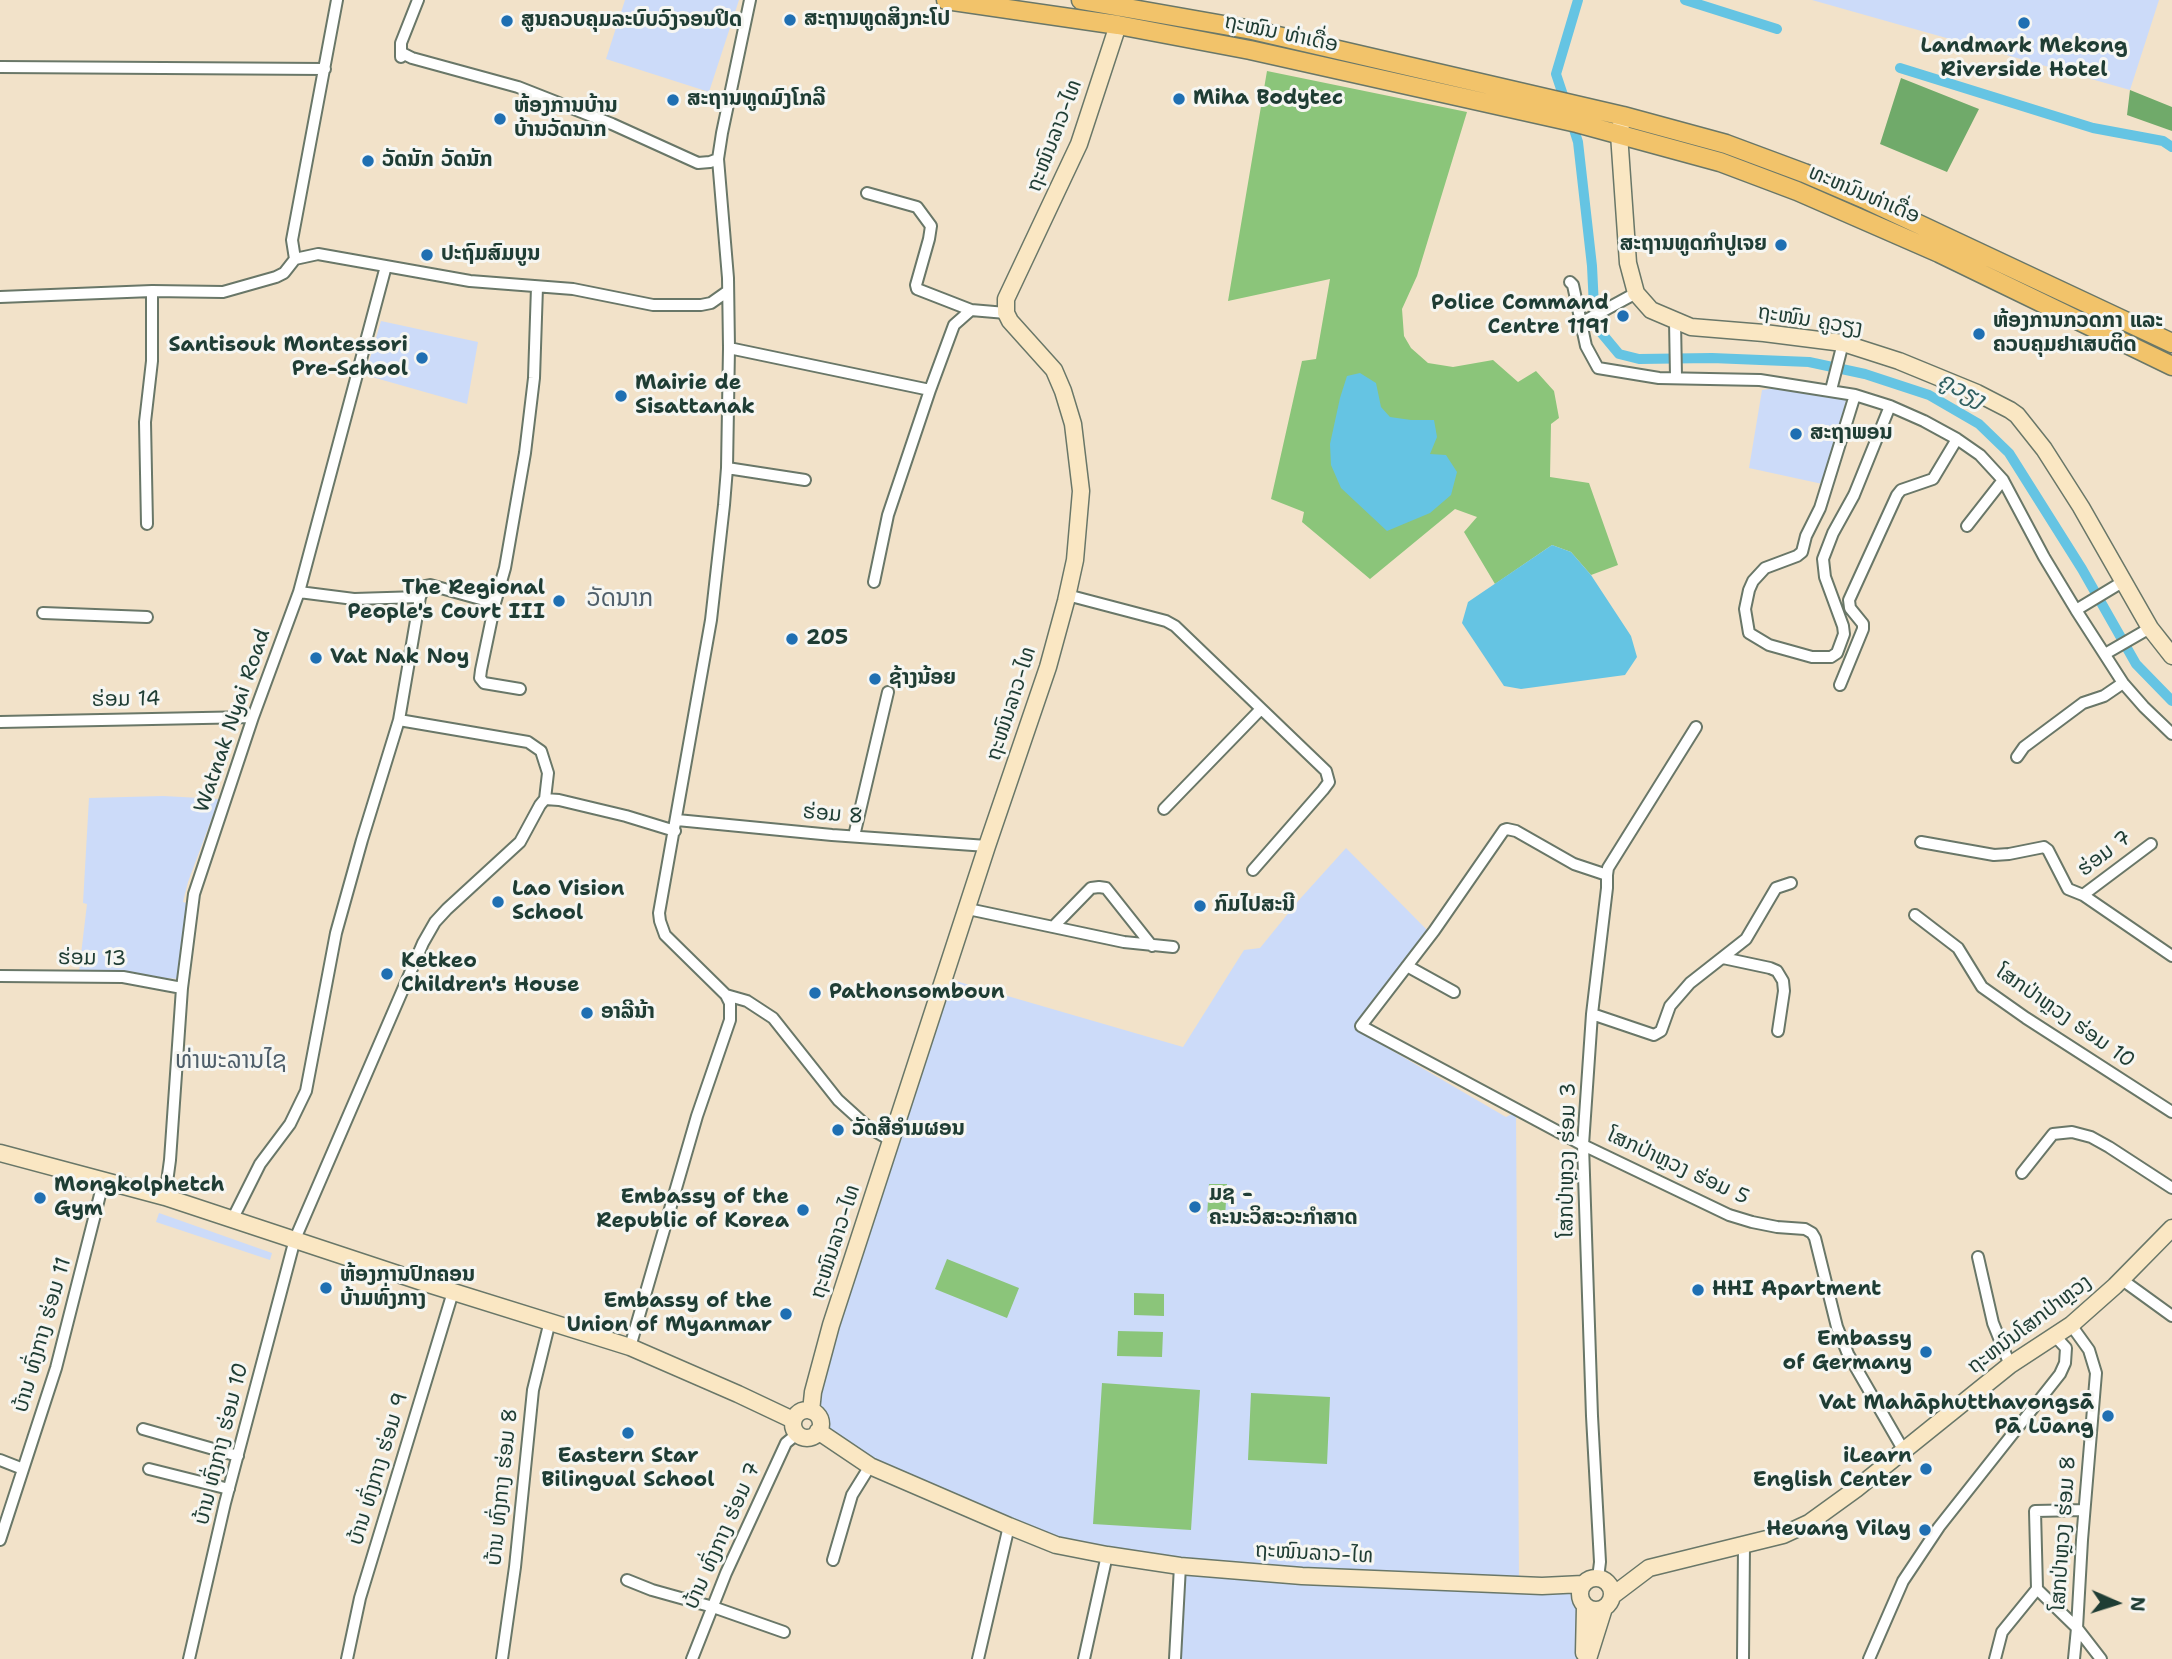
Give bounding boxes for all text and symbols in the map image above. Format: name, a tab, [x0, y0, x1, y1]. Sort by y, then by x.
place label: ສະຖານທູດສິງກະໂປ	[804, 7, 950, 33]
place label: ສູນຄວບຄຸມລະບົບວົງຈອນປິດ	[521, 8, 742, 34]
street label: ຖະໝົນ ທ່າເດື່ອ	[1222, 10, 1340, 58]
marker: ສະຖານທູດສິງກະໂປ	[782, 12, 798, 28]
marker: ສູນຄວບຄຸມລະບົບວົງຈອນປິດ	[499, 13, 515, 29]
marker: Landmark Mekong Riverside Hotel	[2016, 15, 2032, 31]
place label: Landmark Mekong Riverside Hotel	[1920, 34, 2128, 84]
street label: ຖະໜົນລາວ-ໄທ	[1022, 76, 1088, 196]
place label: Miha Bodytec	[1193, 86, 1343, 112]
place label: ສະຖານທູດມົງໂກລີ	[687, 87, 826, 113]
marker: Miha Bodytec	[1171, 91, 1187, 107]
marker: ສະຖານທູດມົງໂກລີ	[665, 92, 681, 108]
place label: ຫ້ອງການບ້ານ ບ້ານວັດນາກ	[514, 94, 618, 144]
marker: ຫ້ອງການບ້ານ ບ້ານວັດນາກ	[492, 111, 508, 127]
place label: ວັດນັກ ວັດນັກ	[382, 148, 493, 174]
marker: ວັດນັກ ວັດນັກ	[360, 153, 376, 169]
street label: ທະຫນົນທ່າເດື່ອ	[1805, 160, 1923, 230]
place label: ສະຖານທູດກຳປູເຈຍ	[1620, 232, 1767, 258]
marker: ສະຖານທູດກຳປູເຈຍ	[1773, 237, 1789, 253]
place label: ປະຖົມສົມບູນ	[441, 242, 540, 268]
marker: ປະຖົມສົມບູນ	[419, 247, 435, 263]
place label: Police Command Centre 1191	[1431, 291, 1609, 341]
street label: ຖະໜົນ ຄູວຽງ	[1756, 300, 1864, 342]
marker: Police Command Centre 1191	[1615, 308, 1631, 324]
place label: ຫ້ອງການກວດກາ ແລະ ຄວບຄຸມຢາເສບຕິດ	[1993, 309, 2163, 359]
marker: ຫ້ອງການກວດກາ ແລະ ຄວບຄຸມຢາເສບຕິດ	[1971, 326, 1987, 342]
place label: Santisouk Montessori Pre-School	[169, 333, 408, 383]
marker: Santisouk Montessori Pre-School	[414, 350, 430, 366]
water label: ຄູວຽງ	[1933, 367, 1989, 415]
place label: Mairie de Sisattanak	[635, 371, 755, 421]
marker: Mairie de Sisattanak	[613, 388, 629, 404]
place label: ສະຖາພອນ	[1810, 421, 1893, 447]
marker: ສະຖາພອນ	[1788, 426, 1804, 442]
place label: The Regional People's Court III	[347, 576, 545, 626]
district label: ວັດນາກ	[587, 586, 653, 614]
marker: The Regional People's Court III	[551, 593, 567, 609]
street label: Watnak Nyai Road	[190, 626, 276, 816]
place label: 205	[806, 626, 848, 652]
marker: 205	[784, 631, 800, 647]
street label: ຖະໜົນລາວ-ໄທ	[982, 644, 1042, 764]
place label: Vat Nak Noy	[330, 645, 469, 671]
marker: Vat Nak Noy	[308, 650, 324, 666]
place label: ຊ້າງນ້ອຍ	[889, 666, 956, 692]
marker: ຊ້າງນ້ອຍ	[867, 671, 883, 687]
street label: ຮ່ອມ 14	[92, 687, 160, 713]
street label: ຮ່ອມ 8	[802, 800, 864, 830]
street label: ຮ່ອມ 7	[2073, 826, 2137, 882]
place label: Lao Vision School	[512, 877, 624, 927]
place label: ກົມໄປສະນີ	[1214, 893, 1295, 919]
marker: Lao Vision School	[490, 894, 506, 910]
marker: ກົມໄປສະນີ	[1192, 898, 1208, 914]
street label: ຮ່ອມ 13	[58, 946, 126, 972]
place label: Ketkeo Children's House	[401, 949, 580, 999]
street label: ໂສກປ່າຫຼວງ ຮ່ອມ 10	[1991, 960, 2139, 1074]
marker: Ketkeo Children's House	[379, 966, 395, 982]
place label: Pathonsomboun	[829, 980, 1005, 1006]
marker: Pathonsomboun	[807, 985, 823, 1001]
place label: ອາລີນ້າ	[601, 1000, 655, 1026]
marker: ອາລີນ້າ	[579, 1005, 595, 1021]
district label: ທ່າພະລານໄຊ	[175, 1048, 287, 1076]
street label: ໂສກປ່າຫຼວງ ຮ່ອມ 3	[1554, 1082, 1582, 1238]
place label: ວັດສີອຳມຜອນ	[852, 1117, 965, 1143]
marker: ວັດສີອຳມຜອນ	[830, 1122, 846, 1138]
street label: ໂສກປ່າຫຼວງ ຮ່ອມ 5	[1603, 1123, 1753, 1211]
place label: Mongkolphetch Gym	[54, 1173, 225, 1223]
street label: ຖະໜົນລາວ-ໄທ	[806, 1182, 866, 1302]
place label: ມຊ - ຄະນະວິສະວະກຳສາດ	[1209, 1182, 1358, 1232]
place label: Embassy of the Republic of Korea	[596, 1185, 789, 1235]
marker: Mongkolphetch Gym	[32, 1190, 48, 1206]
marker: ມຊ - ຄະນະວິສະວະກຳສາດ	[1187, 1199, 1203, 1215]
marker: Embassy of the Republic of Korea	[795, 1202, 811, 1218]
street label: ບ້ານ ທົ່ງກາງ ຮ່ອມ 11	[9, 1255, 77, 1415]
place label: ຫ້ອງການປົກຄອນ ບ້າມທົ່ງກາງ	[340, 1263, 475, 1313]
street label: ຖະຫນົນໂສກປ່າຫຼວງ	[1963, 1270, 2097, 1380]
place label: HHI Apartment	[1712, 1277, 1881, 1303]
marker: ຫ້ອງການປົກຄອນ ບ້າມທົ່ງກາງ	[318, 1280, 334, 1296]
marker: HHI Apartment	[1690, 1282, 1706, 1298]
place label: Embassy of the Union of Myanmar	[566, 1289, 772, 1339]
marker: Embassy of the Union of Myanmar	[778, 1306, 794, 1322]
place label: Embassy of Germany	[1783, 1327, 1912, 1377]
marker: Embassy of Germany	[1918, 1344, 1934, 1360]
street label: ບ້ານ ທົ່ງກາງ ຮ່ອມ 10	[190, 1360, 254, 1528]
street label: ບ້ານ ທົ່ງກາງ ຮ່ອມ 9	[344, 1390, 414, 1548]
place label: Vat Mahāphutthavongsā Pā Lūang	[1819, 1391, 2094, 1441]
street label: ບ້ານ ທົ່ງກາງ ຮ່ອມ 8	[482, 1407, 524, 1567]
marker: Vat Mahāphutthavongsā Pā Lūang	[2100, 1408, 2116, 1424]
marker: Eastern Star Bilingual School	[620, 1425, 636, 1441]
place label: Eastern Star Bilingual School	[541, 1444, 715, 1494]
place label: iLearn English Center	[1753, 1444, 1912, 1494]
street label: ໂສກປ່າຫຼວງ ຮ່ອມ 8	[2046, 1455, 2082, 1611]
street label: ບ້ານ ທົ່ງກາງ ຮ່ອມ 7	[679, 1459, 767, 1613]
marker: iLearn English Center	[1918, 1461, 1934, 1477]
place label: Heuang Vilay	[1766, 1517, 1911, 1543]
marker: Heuang Vilay	[1917, 1522, 1933, 1538]
street label: ຖະໜົນລາວ-ໄທ	[1254, 1538, 1374, 1570]
north arrow	[2081, 1568, 2151, 1638]
text: N	[2125, 1596, 2150, 1612]

